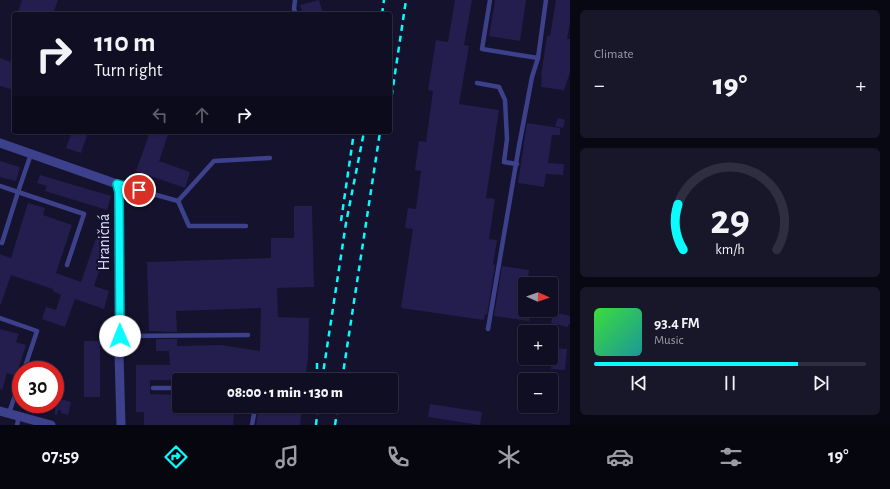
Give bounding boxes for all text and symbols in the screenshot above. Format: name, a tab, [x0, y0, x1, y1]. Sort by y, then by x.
icon: right	[28, 28, 80, 80]
text: 110 m	[94, 29, 156, 57]
text: Climate	[594, 48, 633, 61]
text: Turn right	[94, 62, 163, 80]
text: 19°	[713, 70, 747, 100]
text: −	[594, 74, 605, 96]
text: +	[855, 74, 866, 96]
icon: left	[149, 104, 171, 126]
icon: ahead	[191, 104, 213, 126]
icon: right	[233, 104, 255, 126]
pin	[122, 173, 156, 207]
icon: arrive	[128, 179, 150, 201]
text: 29	[710, 200, 750, 241]
street label: Hraničná	[96, 214, 112, 270]
text: km/h	[715, 243, 745, 257]
north arrow	[518, 277, 558, 317]
map controls	[518, 277, 558, 413]
position arrow	[99, 315, 141, 357]
text: 93.4 FM	[654, 316, 700, 331]
button: +	[518, 325, 558, 365]
text: Music	[654, 334, 684, 347]
speed limit sign: 30	[12, 361, 64, 413]
icon: previous	[628, 372, 650, 394]
icon: pause	[719, 372, 741, 394]
icon: next	[810, 372, 832, 394]
button: −	[518, 373, 558, 413]
text: 08:00 · 1 min · 130 m	[227, 385, 343, 400]
icon: directions	[162, 443, 190, 471]
icon: music	[273, 443, 301, 471]
icon: phone	[384, 443, 412, 471]
icon: climate	[495, 443, 523, 471]
icon: car	[606, 443, 634, 471]
icon: filters	[717, 443, 745, 471]
text: 07:59	[41, 448, 79, 466]
text: 19°	[828, 448, 848, 466]

